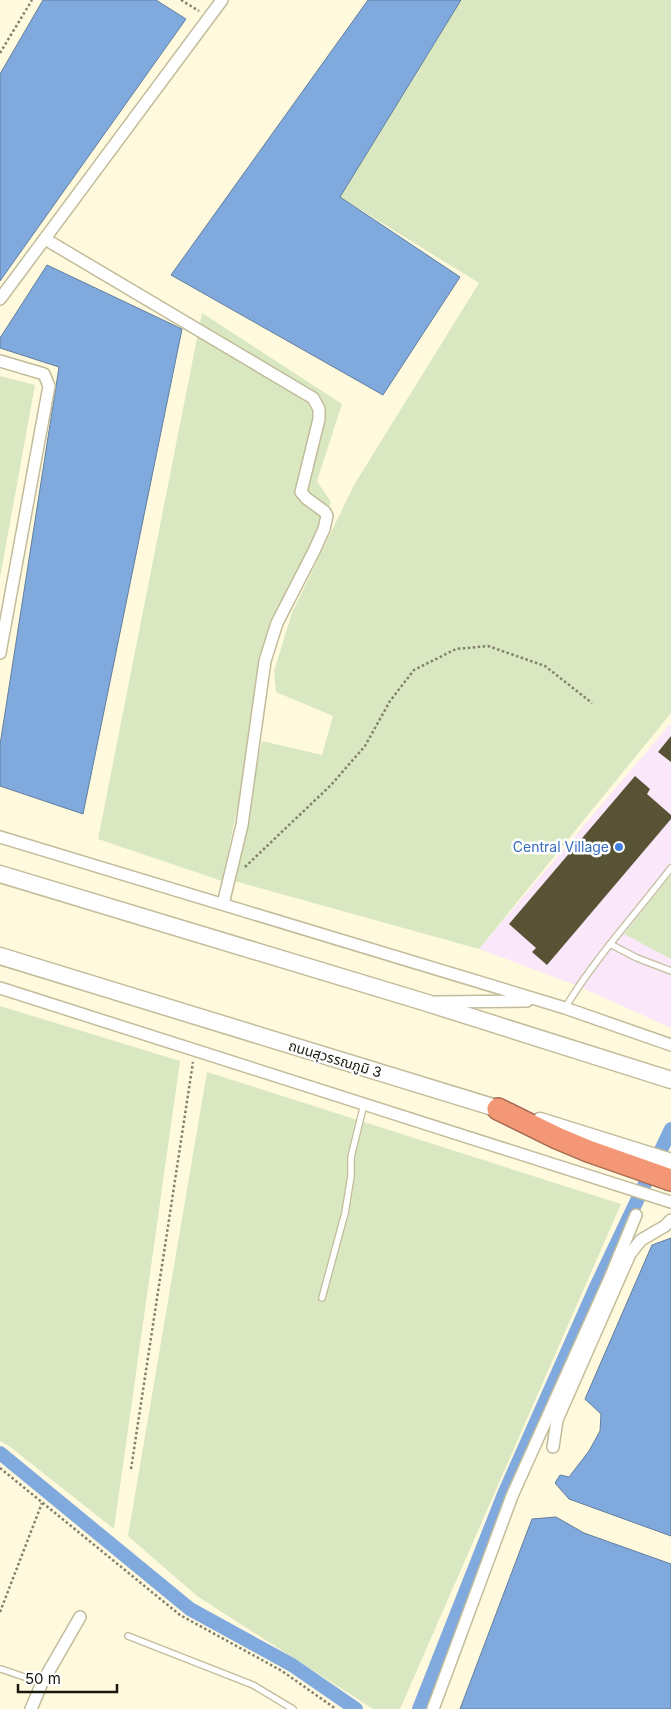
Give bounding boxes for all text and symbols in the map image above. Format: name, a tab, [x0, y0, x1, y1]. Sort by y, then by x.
place label: Central Village	[513, 838, 609, 855]
marker: Central Village	[613, 841, 625, 853]
street label: ถนนสุวรรณภูมิ 3	[286, 1036, 384, 1082]
scale bar	[18, 1662, 116, 1694]
text: 50 m	[25, 1669, 61, 1688]

